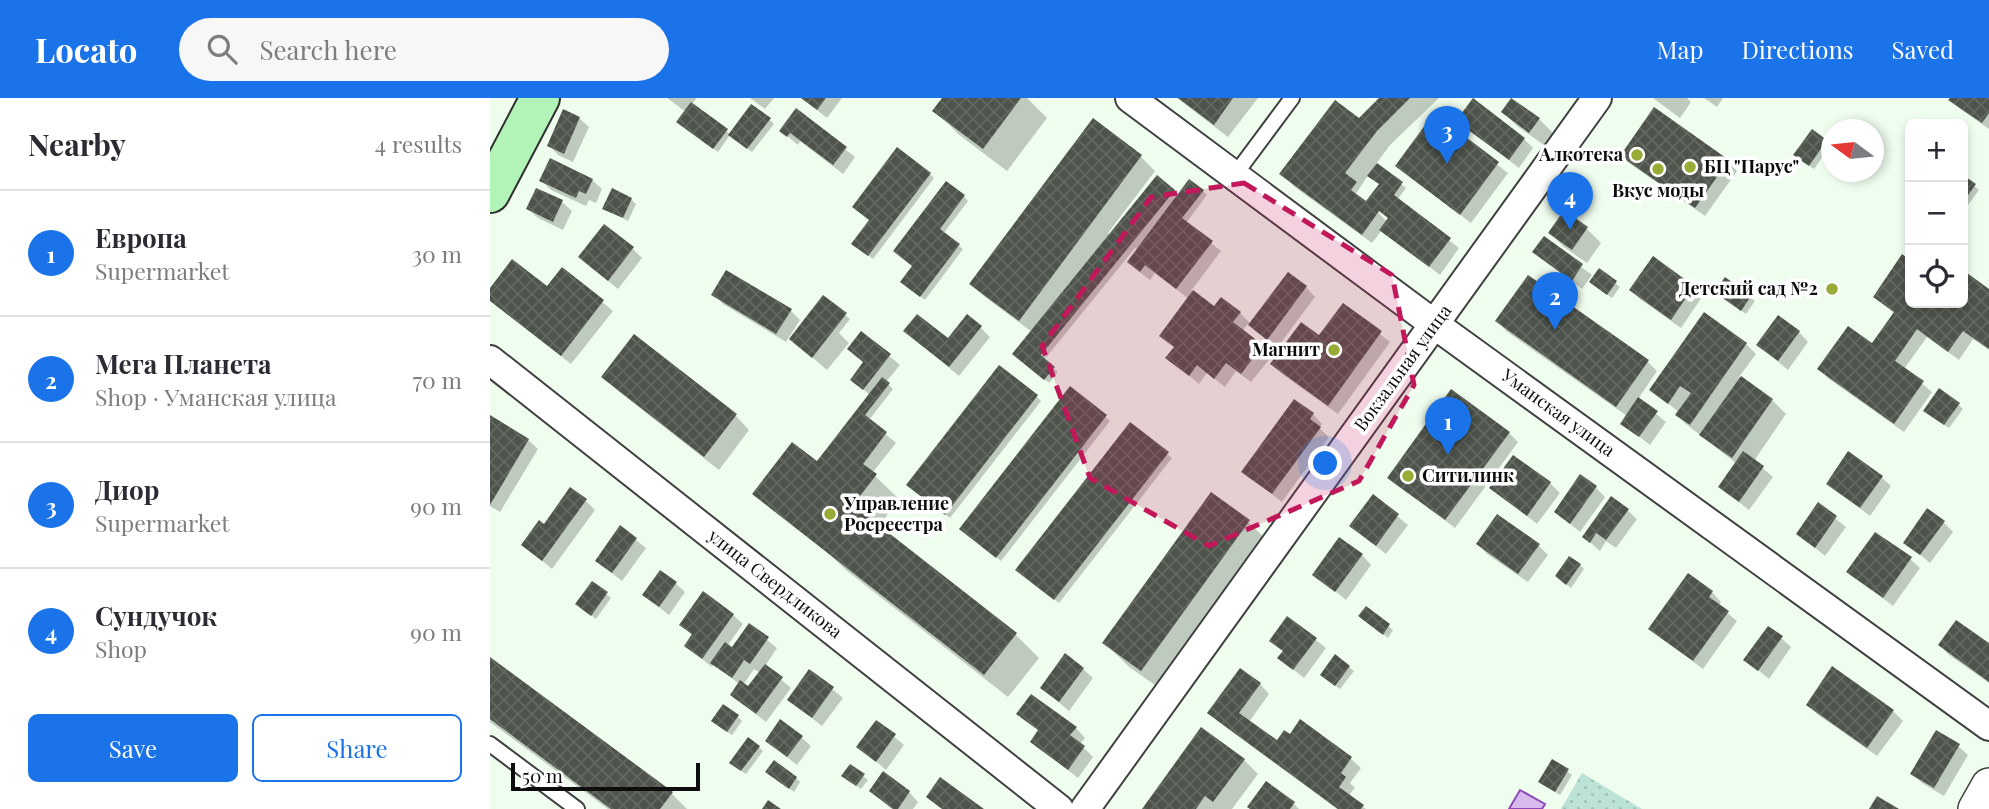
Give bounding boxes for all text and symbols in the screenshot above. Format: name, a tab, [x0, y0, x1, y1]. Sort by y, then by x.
search box	[179, 18, 669, 81]
text: Locato	[35, 27, 137, 71]
icon: search	[203, 30, 241, 68]
text: Search here	[259, 32, 397, 67]
text: Map	[1657, 33, 1703, 65]
text: Directions	[1741, 33, 1854, 65]
text: Saved	[1892, 33, 1954, 65]
pin: 3	[1424, 106, 1470, 164]
north arrow	[1821, 119, 1884, 182]
map controls	[1905, 119, 1968, 308]
button: +	[1905, 119, 1968, 182]
text: Nearby	[28, 124, 126, 164]
text: 4 results	[375, 128, 462, 159]
place label: Алкотека	[1538, 142, 1624, 166]
marker: Алкотека	[1629, 147, 1645, 163]
place label: БЦ "Парус"	[1704, 154, 1799, 178]
marker: БЦ "Парус"	[1682, 159, 1698, 175]
marker: Вкус моды	[1650, 161, 1666, 177]
pin: 4	[1547, 172, 1593, 230]
place label: Вкус моды	[1612, 178, 1704, 202]
button: −	[1905, 182, 1968, 245]
text: Европа	[95, 220, 187, 255]
text: 1	[47, 238, 55, 269]
text: 30 m	[412, 238, 462, 269]
button: locate	[1905, 245, 1968, 308]
text: Supermarket	[95, 255, 229, 286]
pin: 2	[1532, 272, 1578, 330]
place label: Детский сад №2	[1679, 276, 1818, 300]
marker: Детский сад №2	[1824, 281, 1840, 297]
street label: Вокзальная улица	[1348, 299, 1456, 436]
place label: Магнит	[1252, 337, 1320, 361]
marker: Магнит	[1326, 342, 1342, 358]
text: Мега Планета	[95, 346, 272, 381]
street label: Уманская улица	[1496, 362, 1620, 461]
text: 2	[45, 364, 57, 395]
text: 70 m	[413, 364, 462, 395]
text: Shop · Уманская улица	[95, 381, 336, 412]
pin: 1	[1425, 397, 1471, 455]
your location	[1308, 446, 1342, 480]
place label: Ситилинк	[1422, 463, 1514, 487]
marker: Ситилинк	[1400, 468, 1416, 484]
text: Диор	[95, 472, 159, 507]
text: 3	[45, 490, 57, 521]
text: 90 m	[410, 490, 462, 521]
place label: Управление Росреестра	[843, 491, 949, 536]
marker: Управление Росреестра	[822, 506, 838, 522]
text: Supermarket	[95, 507, 229, 538]
street label: улица Свердликова	[703, 523, 848, 643]
text: Сундучок	[95, 598, 217, 633]
text: 4	[45, 616, 57, 647]
text: 90 m	[410, 616, 462, 647]
text: Shop	[95, 633, 147, 664]
button: Save	[28, 714, 238, 782]
button: Share	[252, 714, 462, 782]
scale bar	[511, 760, 700, 792]
text: 50 m	[522, 762, 563, 788]

